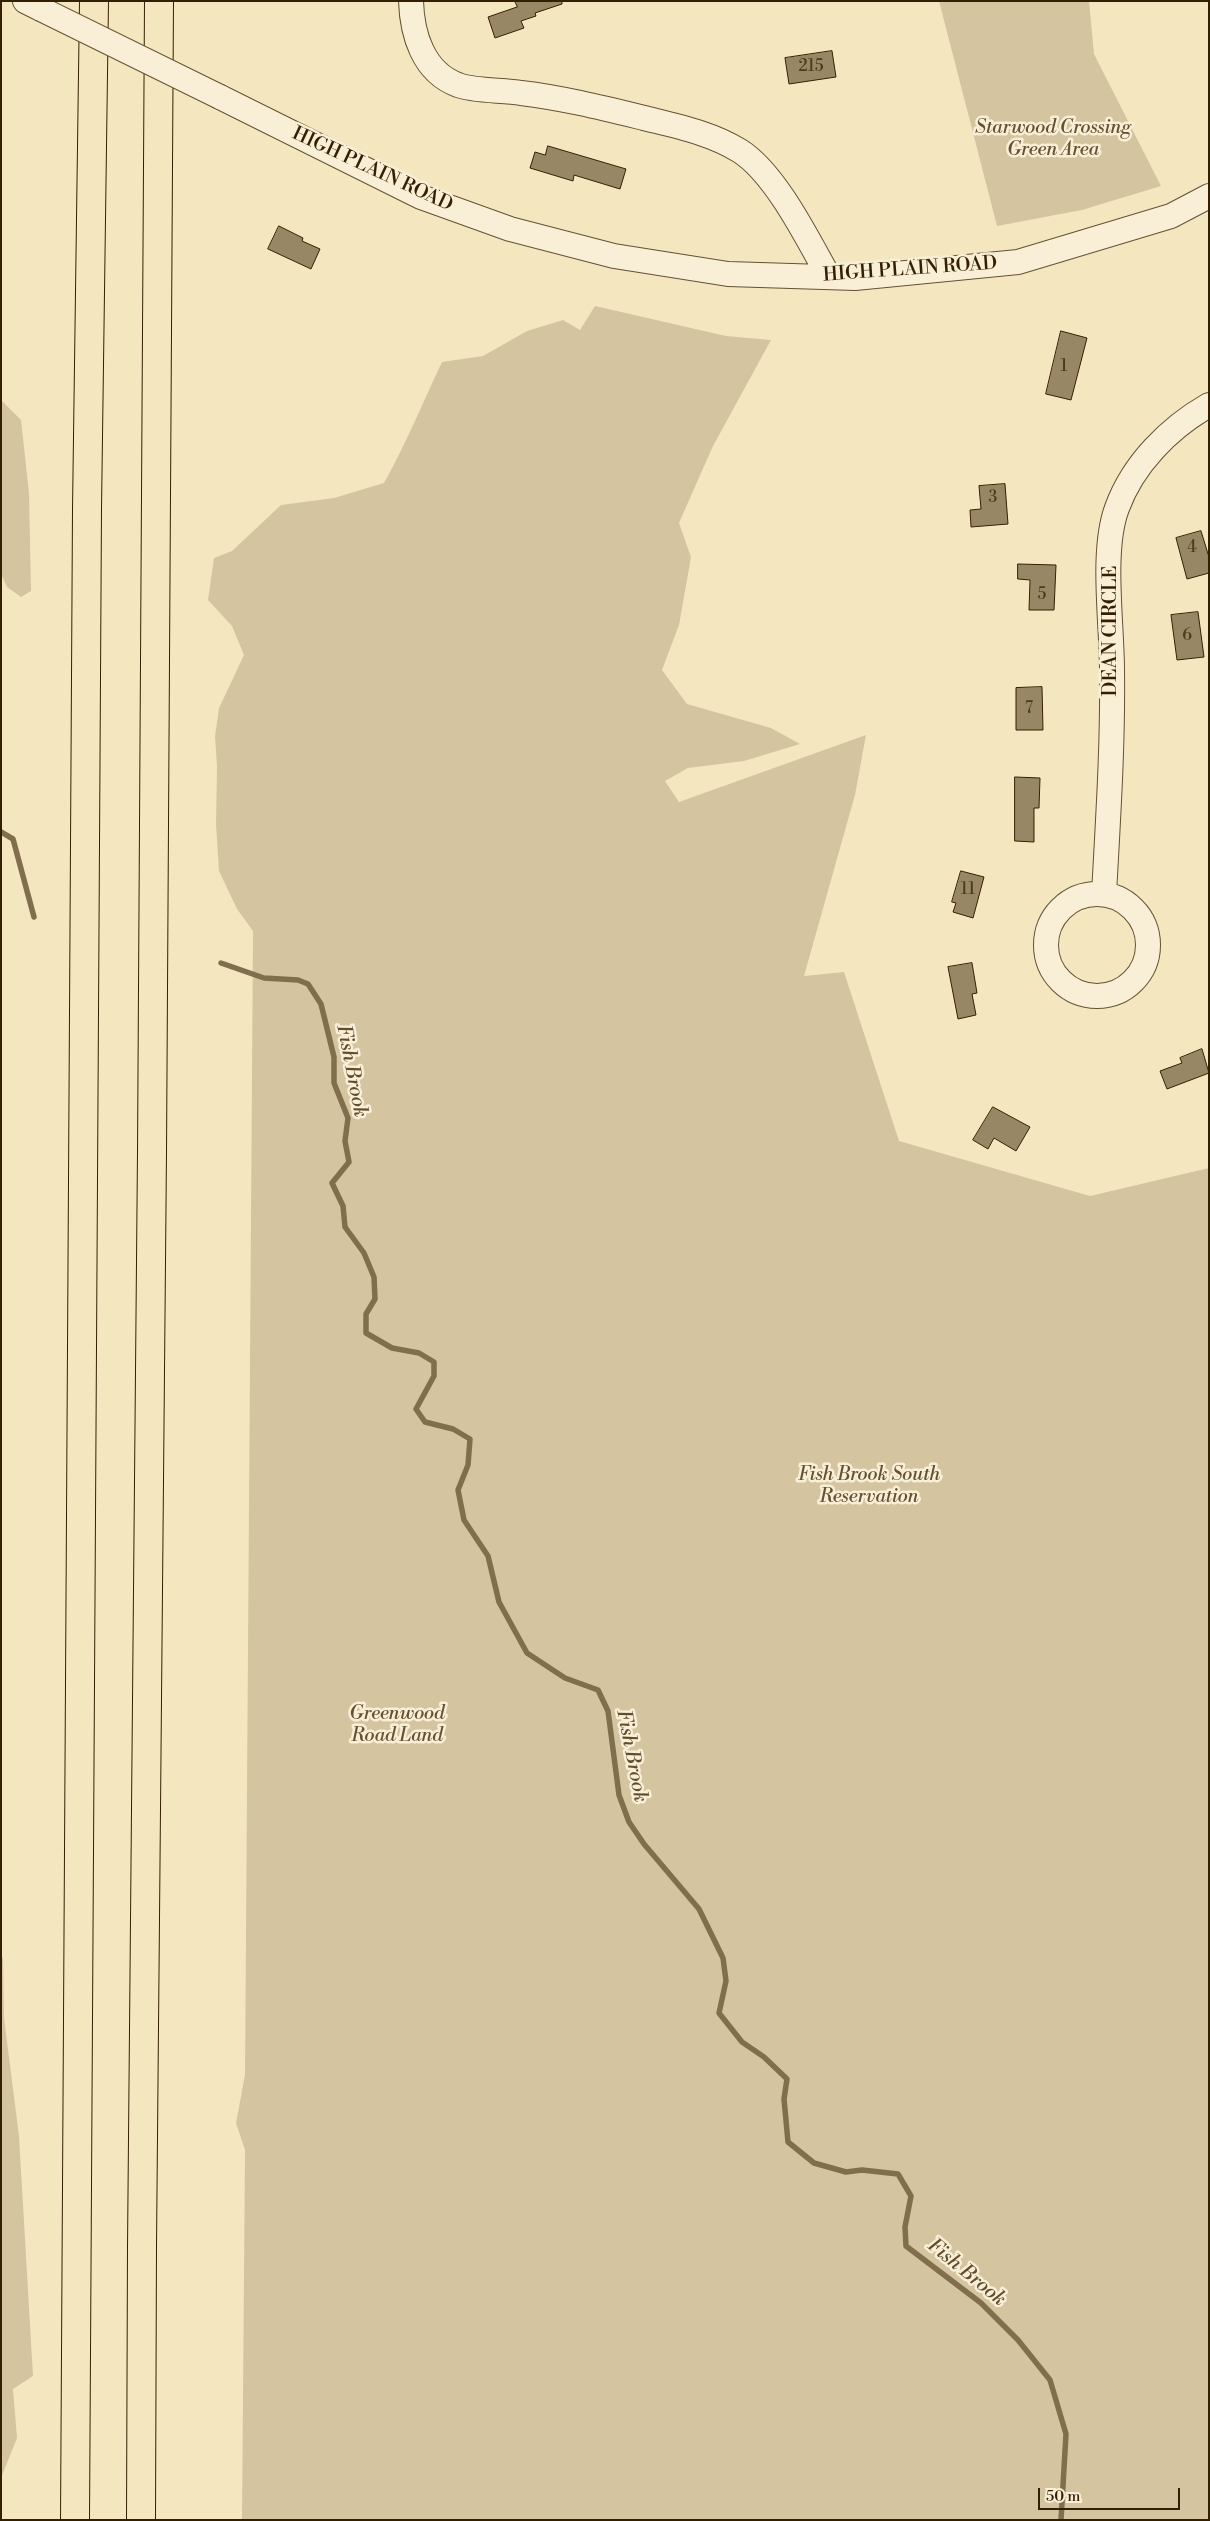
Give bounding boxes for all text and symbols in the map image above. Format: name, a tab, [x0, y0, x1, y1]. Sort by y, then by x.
house number: 215	[798, 57, 824, 77]
park label: Starwood Crossing Green Area	[975, 117, 1131, 161]
street label: HIGH PLAIN ROAD	[288, 123, 456, 217]
street label: HIGH PLAIN ROAD	[822, 253, 998, 287]
house number: 1	[1061, 357, 1067, 377]
house number: 3	[989, 488, 997, 508]
house number: 4	[1187, 538, 1197, 558]
street label: DEAN CIRCLE	[1100, 566, 1122, 696]
house number: 5	[1038, 585, 1046, 605]
house number: 6	[1182, 626, 1192, 646]
house number: 7	[1025, 699, 1033, 719]
house number: 11	[961, 880, 975, 900]
water label: Fish Brook	[330, 1023, 372, 1119]
park label: Fish Brook South Reservation	[798, 1464, 940, 1508]
park label: Greenwood Road Land	[349, 1703, 445, 1747]
water label: Fish Brook	[610, 1708, 652, 1804]
water label: Fish Brook	[922, 2234, 1010, 2312]
scale bar	[1040, 2478, 1182, 2510]
text: 50 m	[1046, 2487, 1080, 2506]

